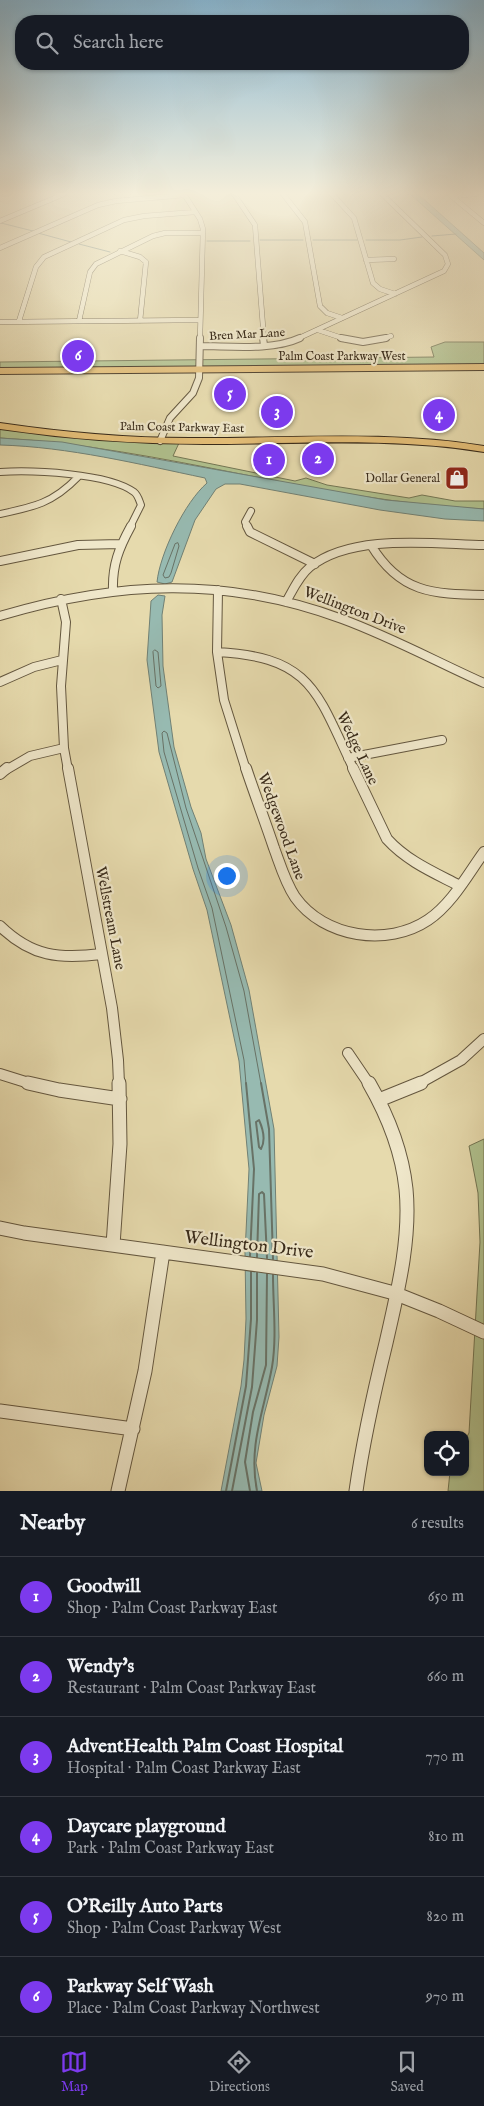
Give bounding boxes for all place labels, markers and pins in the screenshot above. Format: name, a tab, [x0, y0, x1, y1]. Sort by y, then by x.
pin: 6	[62, 337, 94, 375]
pin: 5	[214, 375, 246, 413]
pin: 3	[261, 393, 293, 431]
pin: 4	[423, 396, 455, 434]
pin: 2	[302, 440, 334, 478]
pin: 1	[253, 441, 285, 479]
shop icon: Dollar General	[444, 465, 470, 491]
place label: Dollar General	[365, 471, 441, 486]

